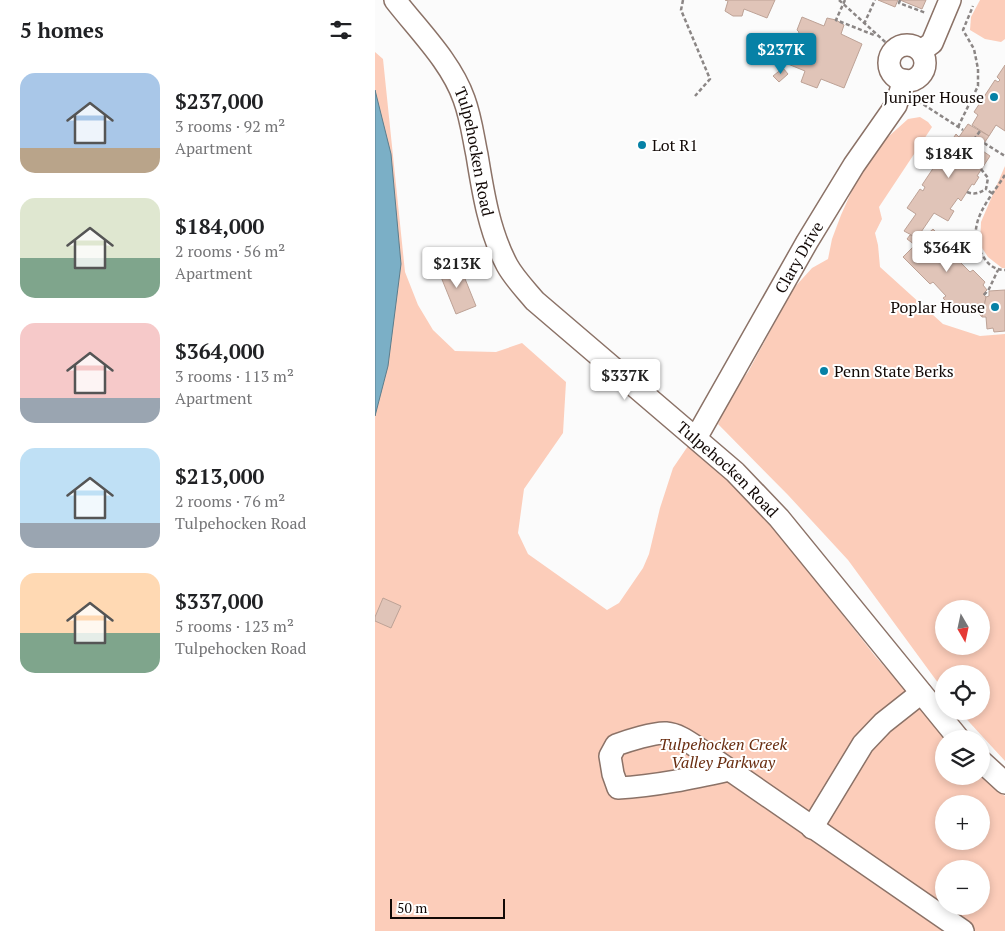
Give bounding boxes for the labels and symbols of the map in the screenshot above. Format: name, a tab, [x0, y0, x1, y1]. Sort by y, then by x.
pin: $237K	[746, 32, 816, 75]
street label: Tulpehocken Road	[449, 84, 499, 219]
place label: Juniper House	[883, 86, 984, 108]
marker: Juniper House	[988, 91, 1000, 103]
place label: Lot R1	[652, 134, 698, 156]
pin: $184K	[914, 136, 984, 179]
marker: Lot R1	[636, 139, 648, 151]
street label: Clary Drive	[769, 217, 828, 297]
pin: $364K	[912, 230, 982, 273]
pin: $213K	[422, 246, 492, 289]
place label: Poplar House	[890, 296, 985, 318]
marker: Poplar House	[989, 301, 1001, 313]
pin: $337K	[590, 358, 660, 401]
place label: Penn State Berks	[834, 360, 954, 382]
marker: Penn State Berks	[818, 365, 830, 377]
street label: Tulpehocken Road	[672, 416, 784, 522]
north arrow	[935, 600, 990, 655]
park label: Tulpehocken Creek Valley Parkway	[659, 733, 787, 773]
scale bar	[390, 896, 505, 919]

